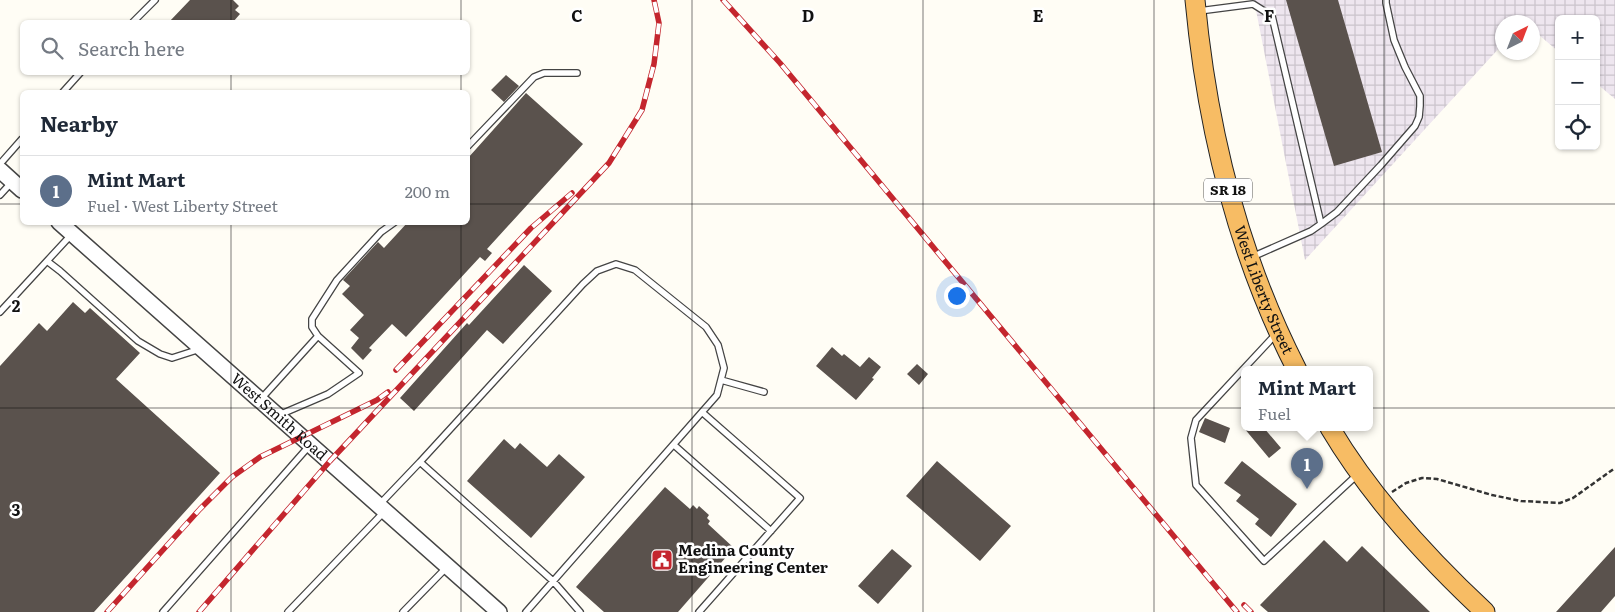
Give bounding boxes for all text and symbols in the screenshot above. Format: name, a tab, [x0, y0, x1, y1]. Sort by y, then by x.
text: C	[571, 3, 583, 27]
text: D	[802, 3, 814, 27]
text: E	[1033, 3, 1044, 27]
text: F	[1264, 3, 1274, 27]
north arrow	[1495, 15, 1540, 60]
map controls	[1555, 15, 1600, 150]
button: +	[1555, 15, 1600, 60]
search box	[20, 20, 470, 75]
icon: search	[38, 34, 66, 62]
text: Search here	[78, 34, 185, 62]
button: −	[1555, 60, 1600, 105]
button: locate	[1555, 105, 1600, 150]
text: Nearby	[40, 107, 118, 138]
text: Mint Mart	[87, 165, 185, 193]
road number: SR 18	[1204, 178, 1252, 202]
text: 1	[53, 179, 59, 203]
text: 200 m	[405, 179, 450, 203]
text: Fuel · West Liberty Street	[87, 193, 278, 217]
street label: West Liberty Street	[1229, 222, 1300, 358]
your location	[944, 283, 970, 309]
text: 2	[12, 293, 21, 317]
popup	[1241, 366, 1373, 431]
street label: West Smith Road	[227, 367, 333, 465]
text: Mint Mart	[1258, 373, 1356, 401]
text: Fuel	[1258, 401, 1291, 425]
pin: 1	[1291, 448, 1323, 489]
text: 3	[12, 497, 21, 521]
place label: Medina County Engineering Center	[678, 538, 828, 578]
public building icon: Medina County Engineering Center	[650, 548, 674, 572]

